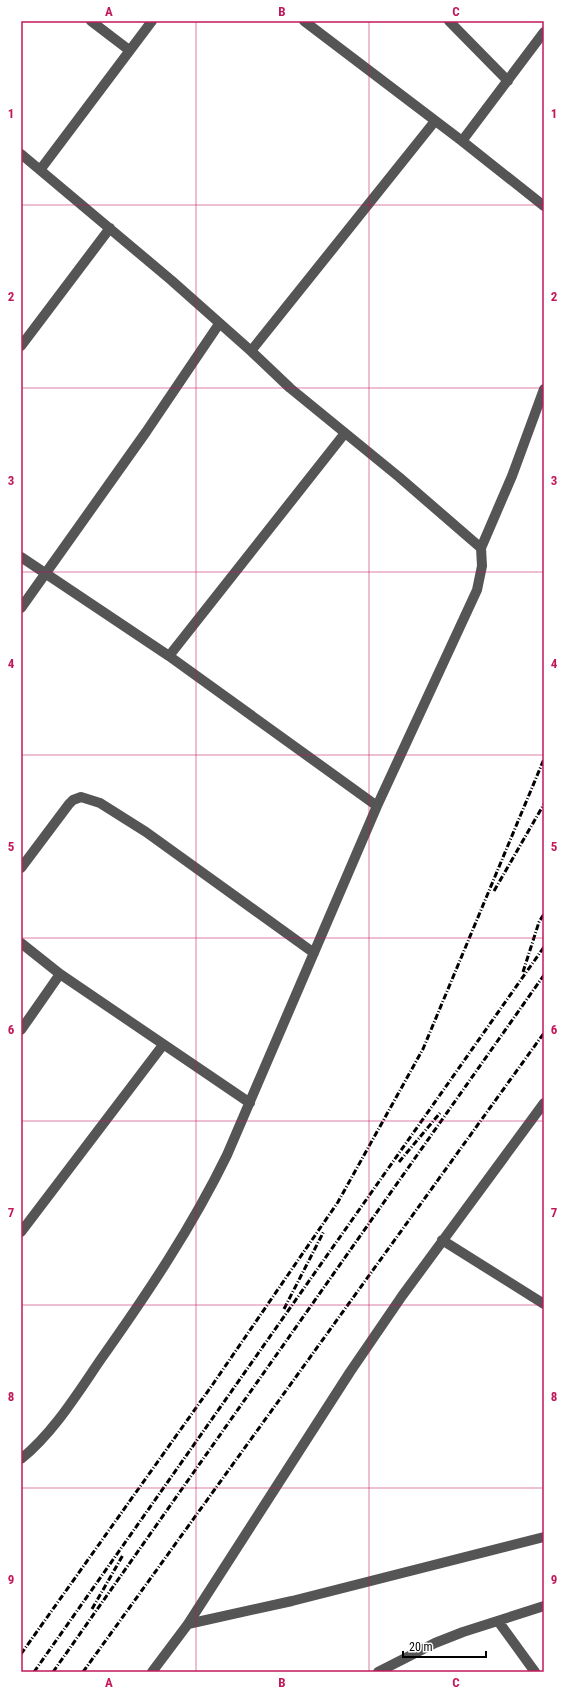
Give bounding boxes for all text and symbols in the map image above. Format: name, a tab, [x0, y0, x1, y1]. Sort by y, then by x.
text: A	[105, 4, 113, 19]
text: B	[278, 4, 286, 19]
text: C	[452, 4, 460, 19]
text: 1	[8, 106, 14, 121]
text: 1	[551, 106, 557, 121]
text: 2	[8, 289, 15, 304]
text: 2	[551, 289, 558, 304]
text: 3	[8, 473, 14, 488]
text: 3	[551, 473, 557, 488]
text: 4	[8, 656, 15, 671]
text: 4	[551, 656, 558, 671]
text: 5	[8, 839, 15, 854]
text: 5	[551, 839, 558, 854]
text: 6	[8, 1022, 15, 1037]
text: 6	[551, 1022, 558, 1037]
text: 7	[8, 1205, 15, 1220]
text: 7	[551, 1205, 558, 1220]
text: 8	[8, 1389, 14, 1404]
text: 8	[551, 1389, 557, 1404]
text: 9	[8, 1572, 14, 1587]
text: 9	[551, 1572, 557, 1587]
scale bar	[403, 1633, 486, 1659]
text: 20 m	[409, 1640, 433, 1654]
text: A	[105, 1675, 113, 1690]
text: B	[278, 1675, 286, 1690]
text: C	[452, 1675, 460, 1690]

